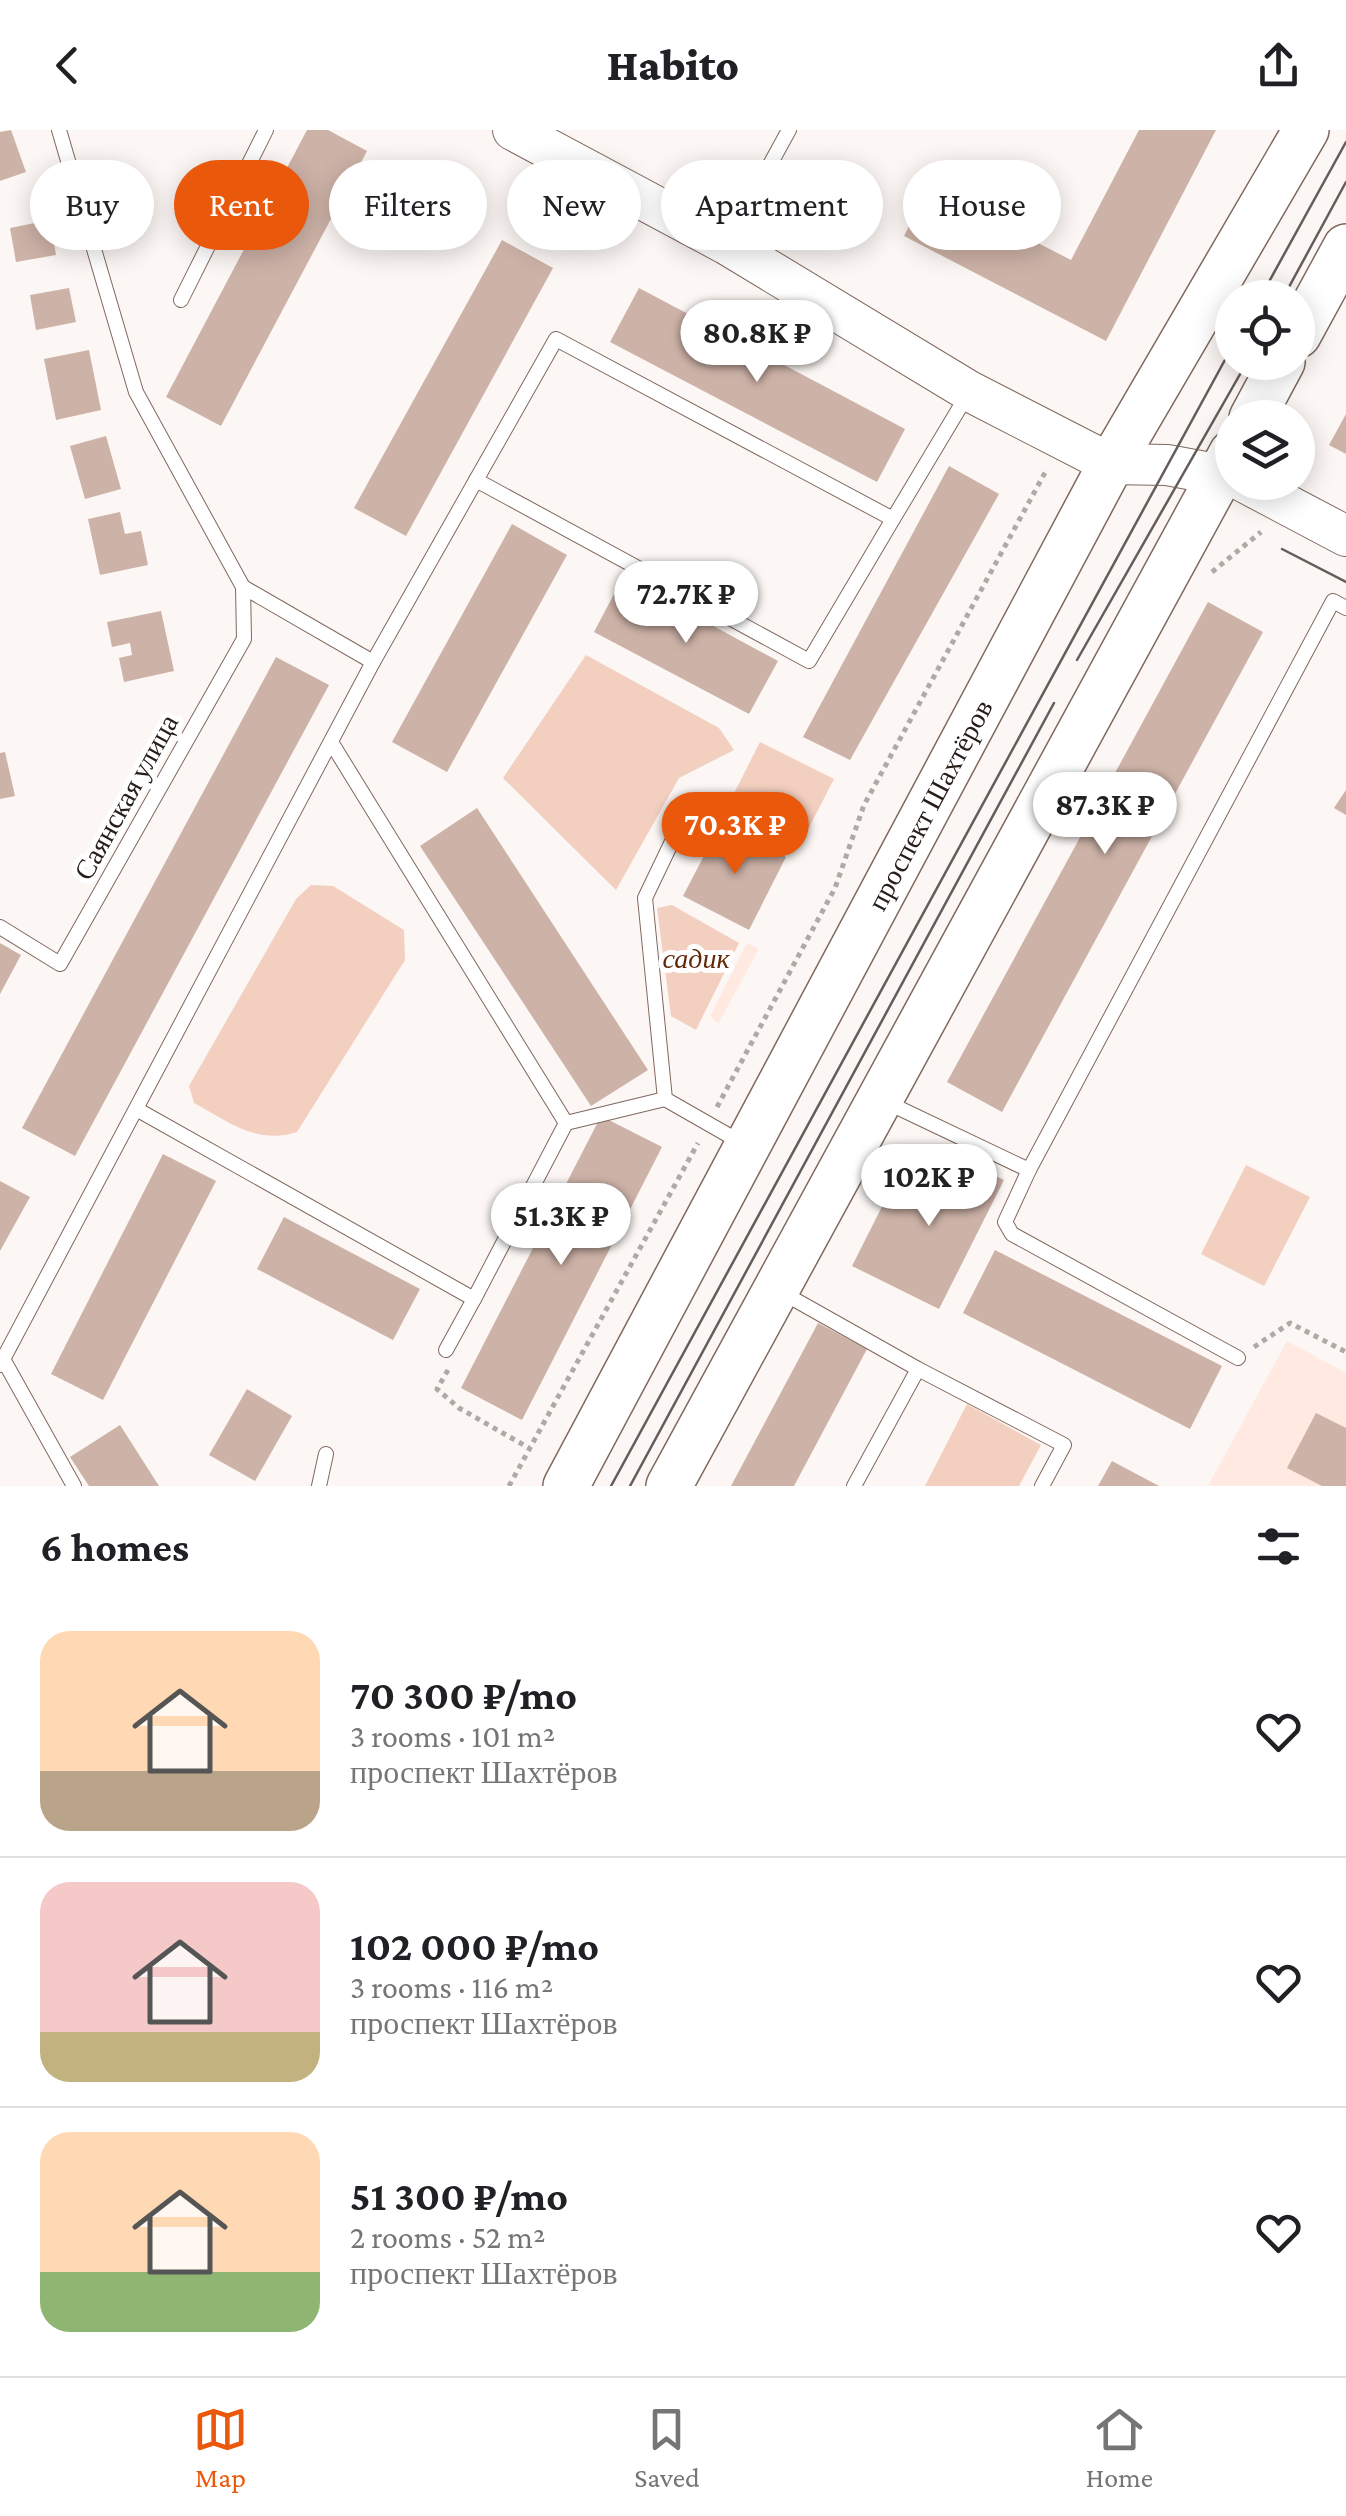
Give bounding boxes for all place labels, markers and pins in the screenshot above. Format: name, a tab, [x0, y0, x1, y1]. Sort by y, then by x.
pin: 80.8K ₽	[665, 300, 849, 385]
pin: 72.7K ₽	[594, 561, 778, 646]
pin: 87.3K ₽	[1013, 772, 1197, 857]
pin: 70.3K ₽	[643, 792, 827, 877]
pin: 102K ₽	[848, 1144, 1010, 1229]
pin: 51.3K ₽	[469, 1183, 653, 1268]

